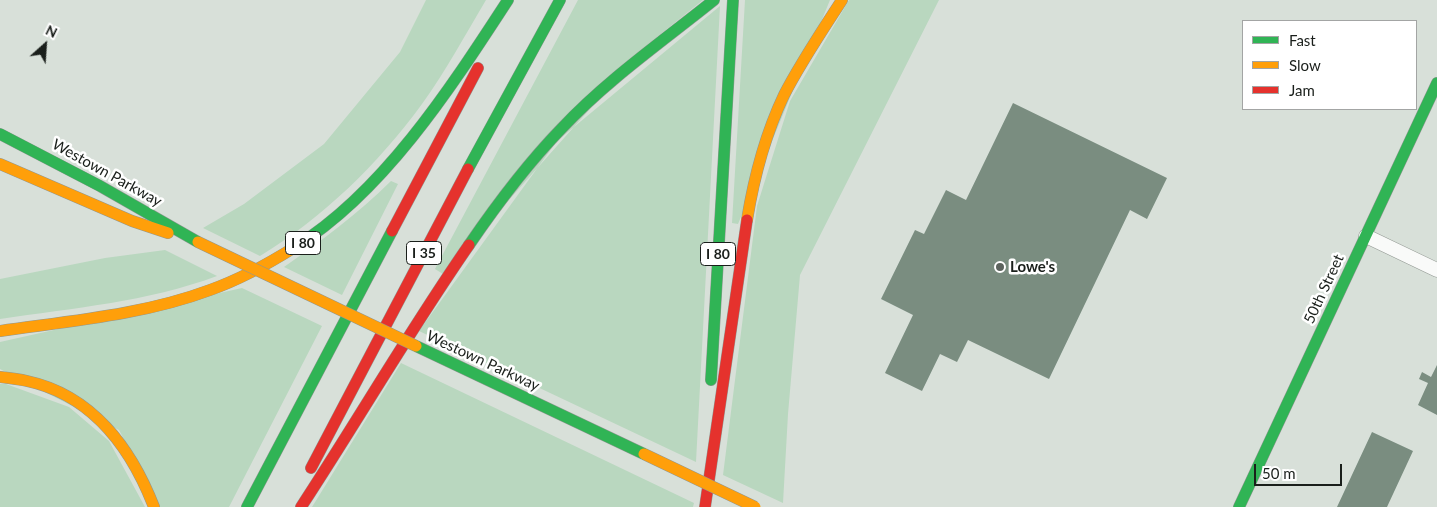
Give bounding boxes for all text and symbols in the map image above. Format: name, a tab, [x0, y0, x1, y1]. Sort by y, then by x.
north arrow	[20, 20, 70, 70]
legend	[1242, 20, 1417, 110]
text: N	[43, 21, 60, 41]
text: Fast	[1289, 31, 1316, 49]
text: Slow	[1289, 56, 1321, 74]
text: Jam	[1289, 81, 1315, 99]
street label: Westown Parkway	[49, 135, 165, 211]
road number: I 80	[286, 232, 320, 254]
road number: I 35	[406, 242, 442, 264]
road number: I 80	[700, 242, 736, 266]
street label: 50th Street	[1300, 251, 1348, 327]
place label: Lowe's	[1010, 258, 1055, 276]
marker: Lowe's	[994, 261, 1006, 273]
street label: Westown Parkway	[424, 327, 542, 395]
scale bar	[1257, 454, 1344, 486]
text: 50 m	[1262, 464, 1296, 482]

